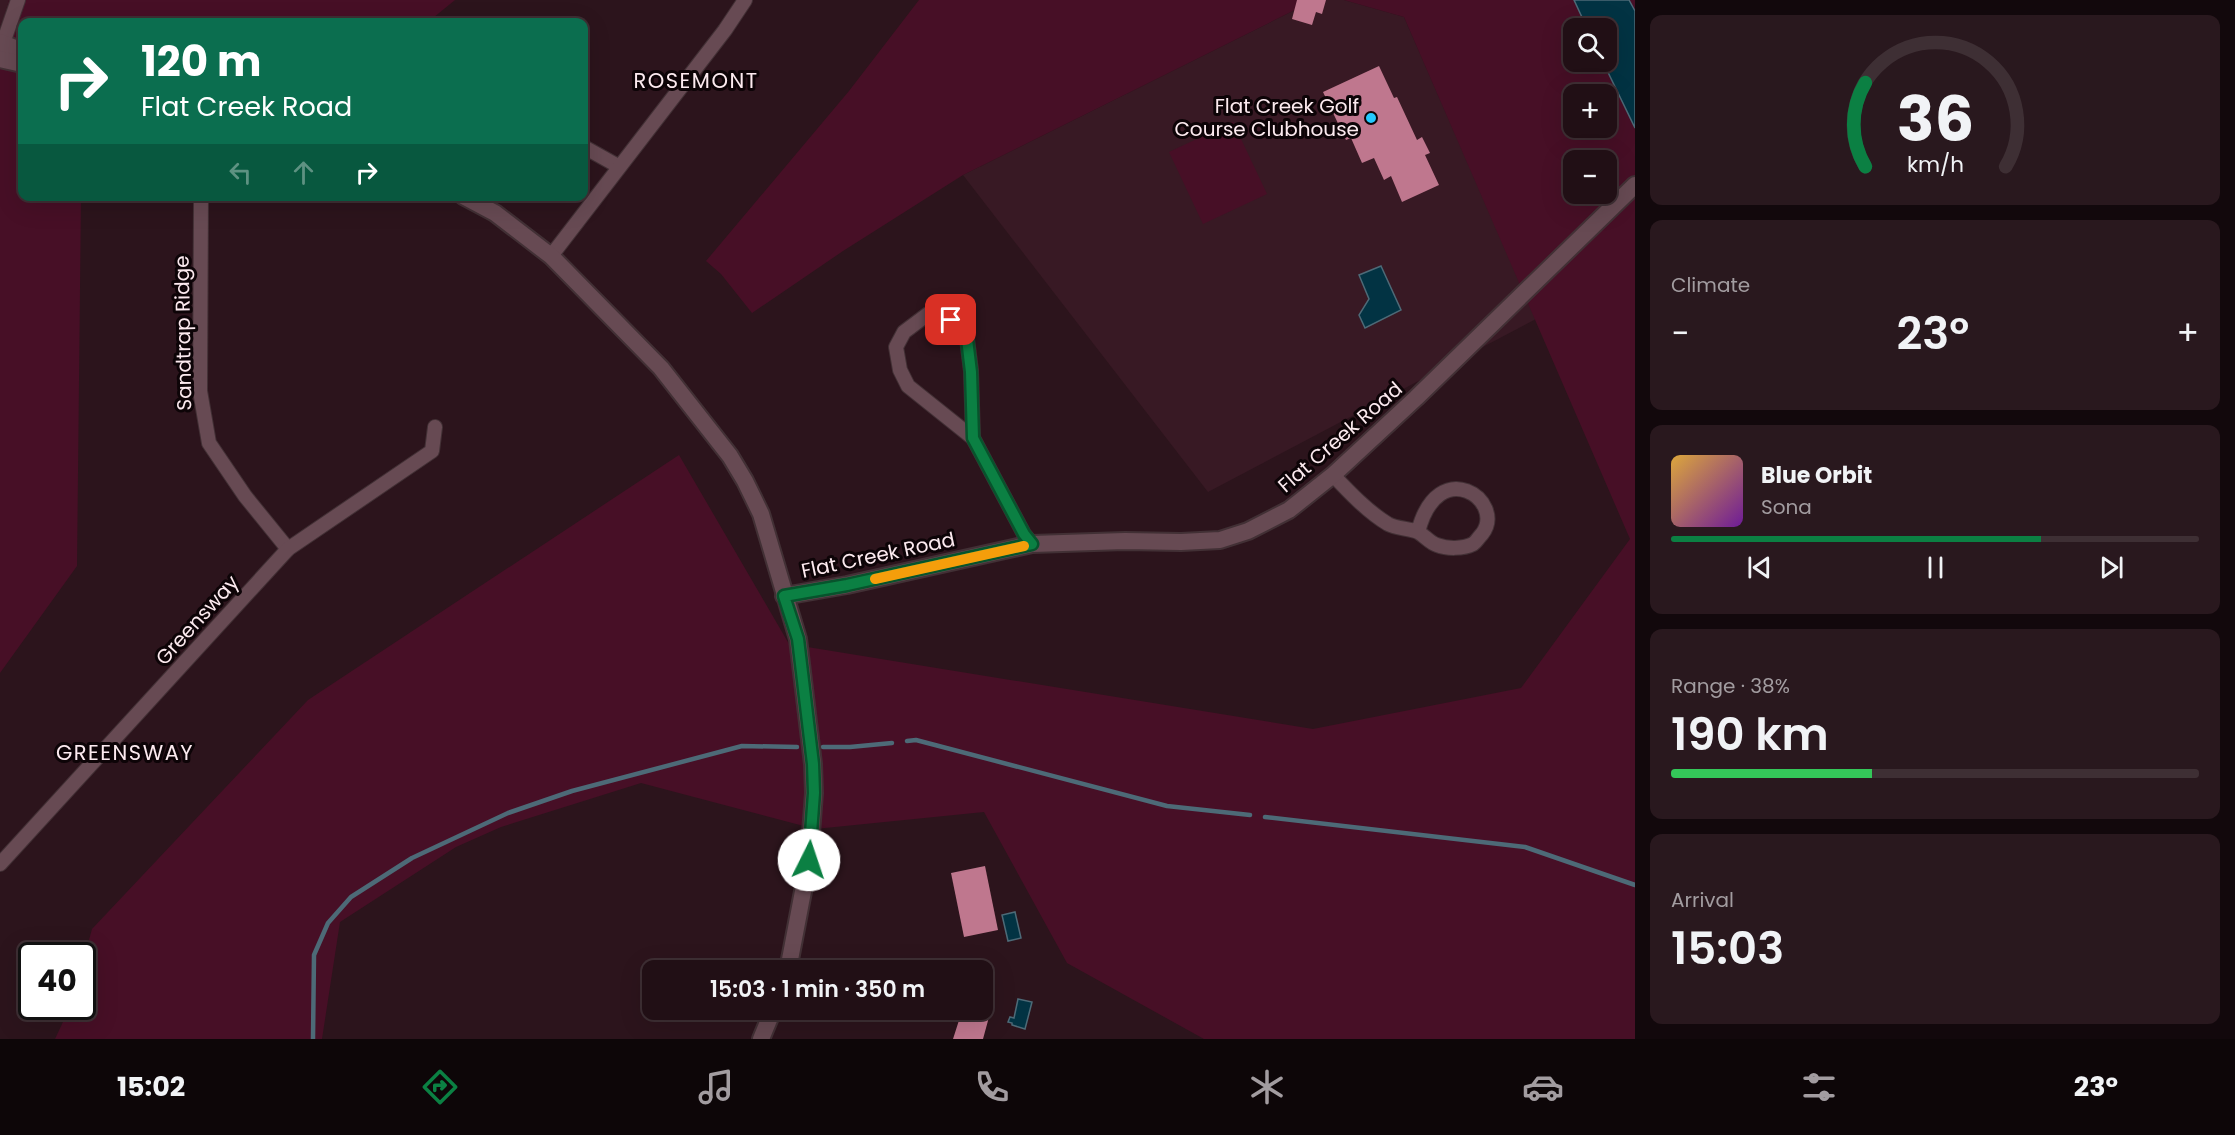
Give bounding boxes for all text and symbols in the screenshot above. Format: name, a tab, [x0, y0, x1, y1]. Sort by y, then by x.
map controls	[1563, 18, 1617, 204]
button: search	[1563, 18, 1617, 72]
text: 120 m	[141, 32, 262, 91]
icon: right	[42, 42, 120, 120]
district label: ROSEMONT	[633, 66, 759, 95]
text: 36	[1896, 75, 1974, 163]
button: +	[1563, 84, 1617, 138]
text: Flat Creek Road	[141, 88, 352, 125]
place label: Flat Creek Golf Course Clubhouse	[1174, 92, 1359, 143]
marker: Flat Creek Golf Course Clubhouse	[1364, 111, 1378, 125]
text: km/h	[1906, 149, 1964, 180]
button: −	[1563, 150, 1617, 204]
icon: left	[224, 156, 257, 189]
icon: ahead	[287, 156, 320, 189]
icon: right	[350, 156, 383, 189]
street label: Sandtrap Ridge	[168, 255, 198, 411]
text: Climate	[1671, 271, 1750, 299]
pin	[925, 294, 976, 345]
text: 23°	[1896, 302, 1969, 365]
icon: arrive	[934, 303, 967, 336]
text: −	[1671, 310, 1689, 357]
text: +	[2176, 310, 2199, 357]
street label: Flat Creek Road	[1272, 375, 1408, 499]
text: Blue Orbit	[1761, 460, 1872, 491]
text: Sona	[1761, 493, 1812, 521]
street label: Flat Creek Road	[799, 525, 957, 585]
icon: previous	[1743, 551, 1776, 584]
icon: pause	[1919, 551, 1952, 584]
icon: next	[2095, 551, 2128, 584]
street label: Greensway	[149, 569, 245, 671]
text: Range · 38%	[1671, 672, 1790, 700]
text: 190 km	[1671, 703, 1829, 766]
district label: GREENSWAY	[56, 738, 194, 767]
position arrow	[777, 828, 841, 892]
text: Arrival	[1671, 886, 1734, 914]
text: 15:03	[1671, 917, 1784, 980]
speed limit sign: 40	[18, 942, 96, 1020]
text: 15:03 · 1 min · 350 m	[710, 974, 925, 1005]
icon: directions	[419, 1066, 461, 1108]
icon: music	[695, 1066, 737, 1108]
icon: phone	[971, 1066, 1013, 1108]
icon: climate	[1246, 1066, 1288, 1108]
icon: car	[1522, 1066, 1564, 1108]
icon: filters	[1798, 1066, 1840, 1108]
text: 15:02	[117, 1068, 185, 1105]
text: 23°	[2074, 1068, 2118, 1105]

